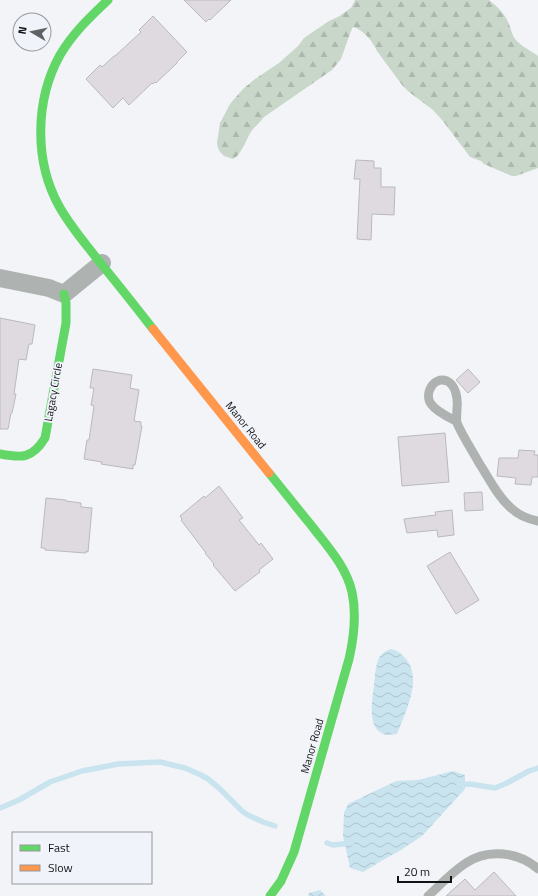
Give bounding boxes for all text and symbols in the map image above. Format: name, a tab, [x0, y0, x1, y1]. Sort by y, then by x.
north arrow	[12, 12, 52, 52]
text: N	[14, 25, 31, 35]
street label: Lagacy Circle	[40, 361, 66, 423]
street label: Manor Road	[222, 398, 270, 452]
street label: Manor Road	[297, 716, 328, 775]
legend	[12, 832, 152, 884]
text: Fast	[48, 838, 71, 857]
text: Slow	[48, 858, 73, 877]
scale bar	[398, 858, 451, 884]
text: 20 m	[404, 862, 430, 881]

